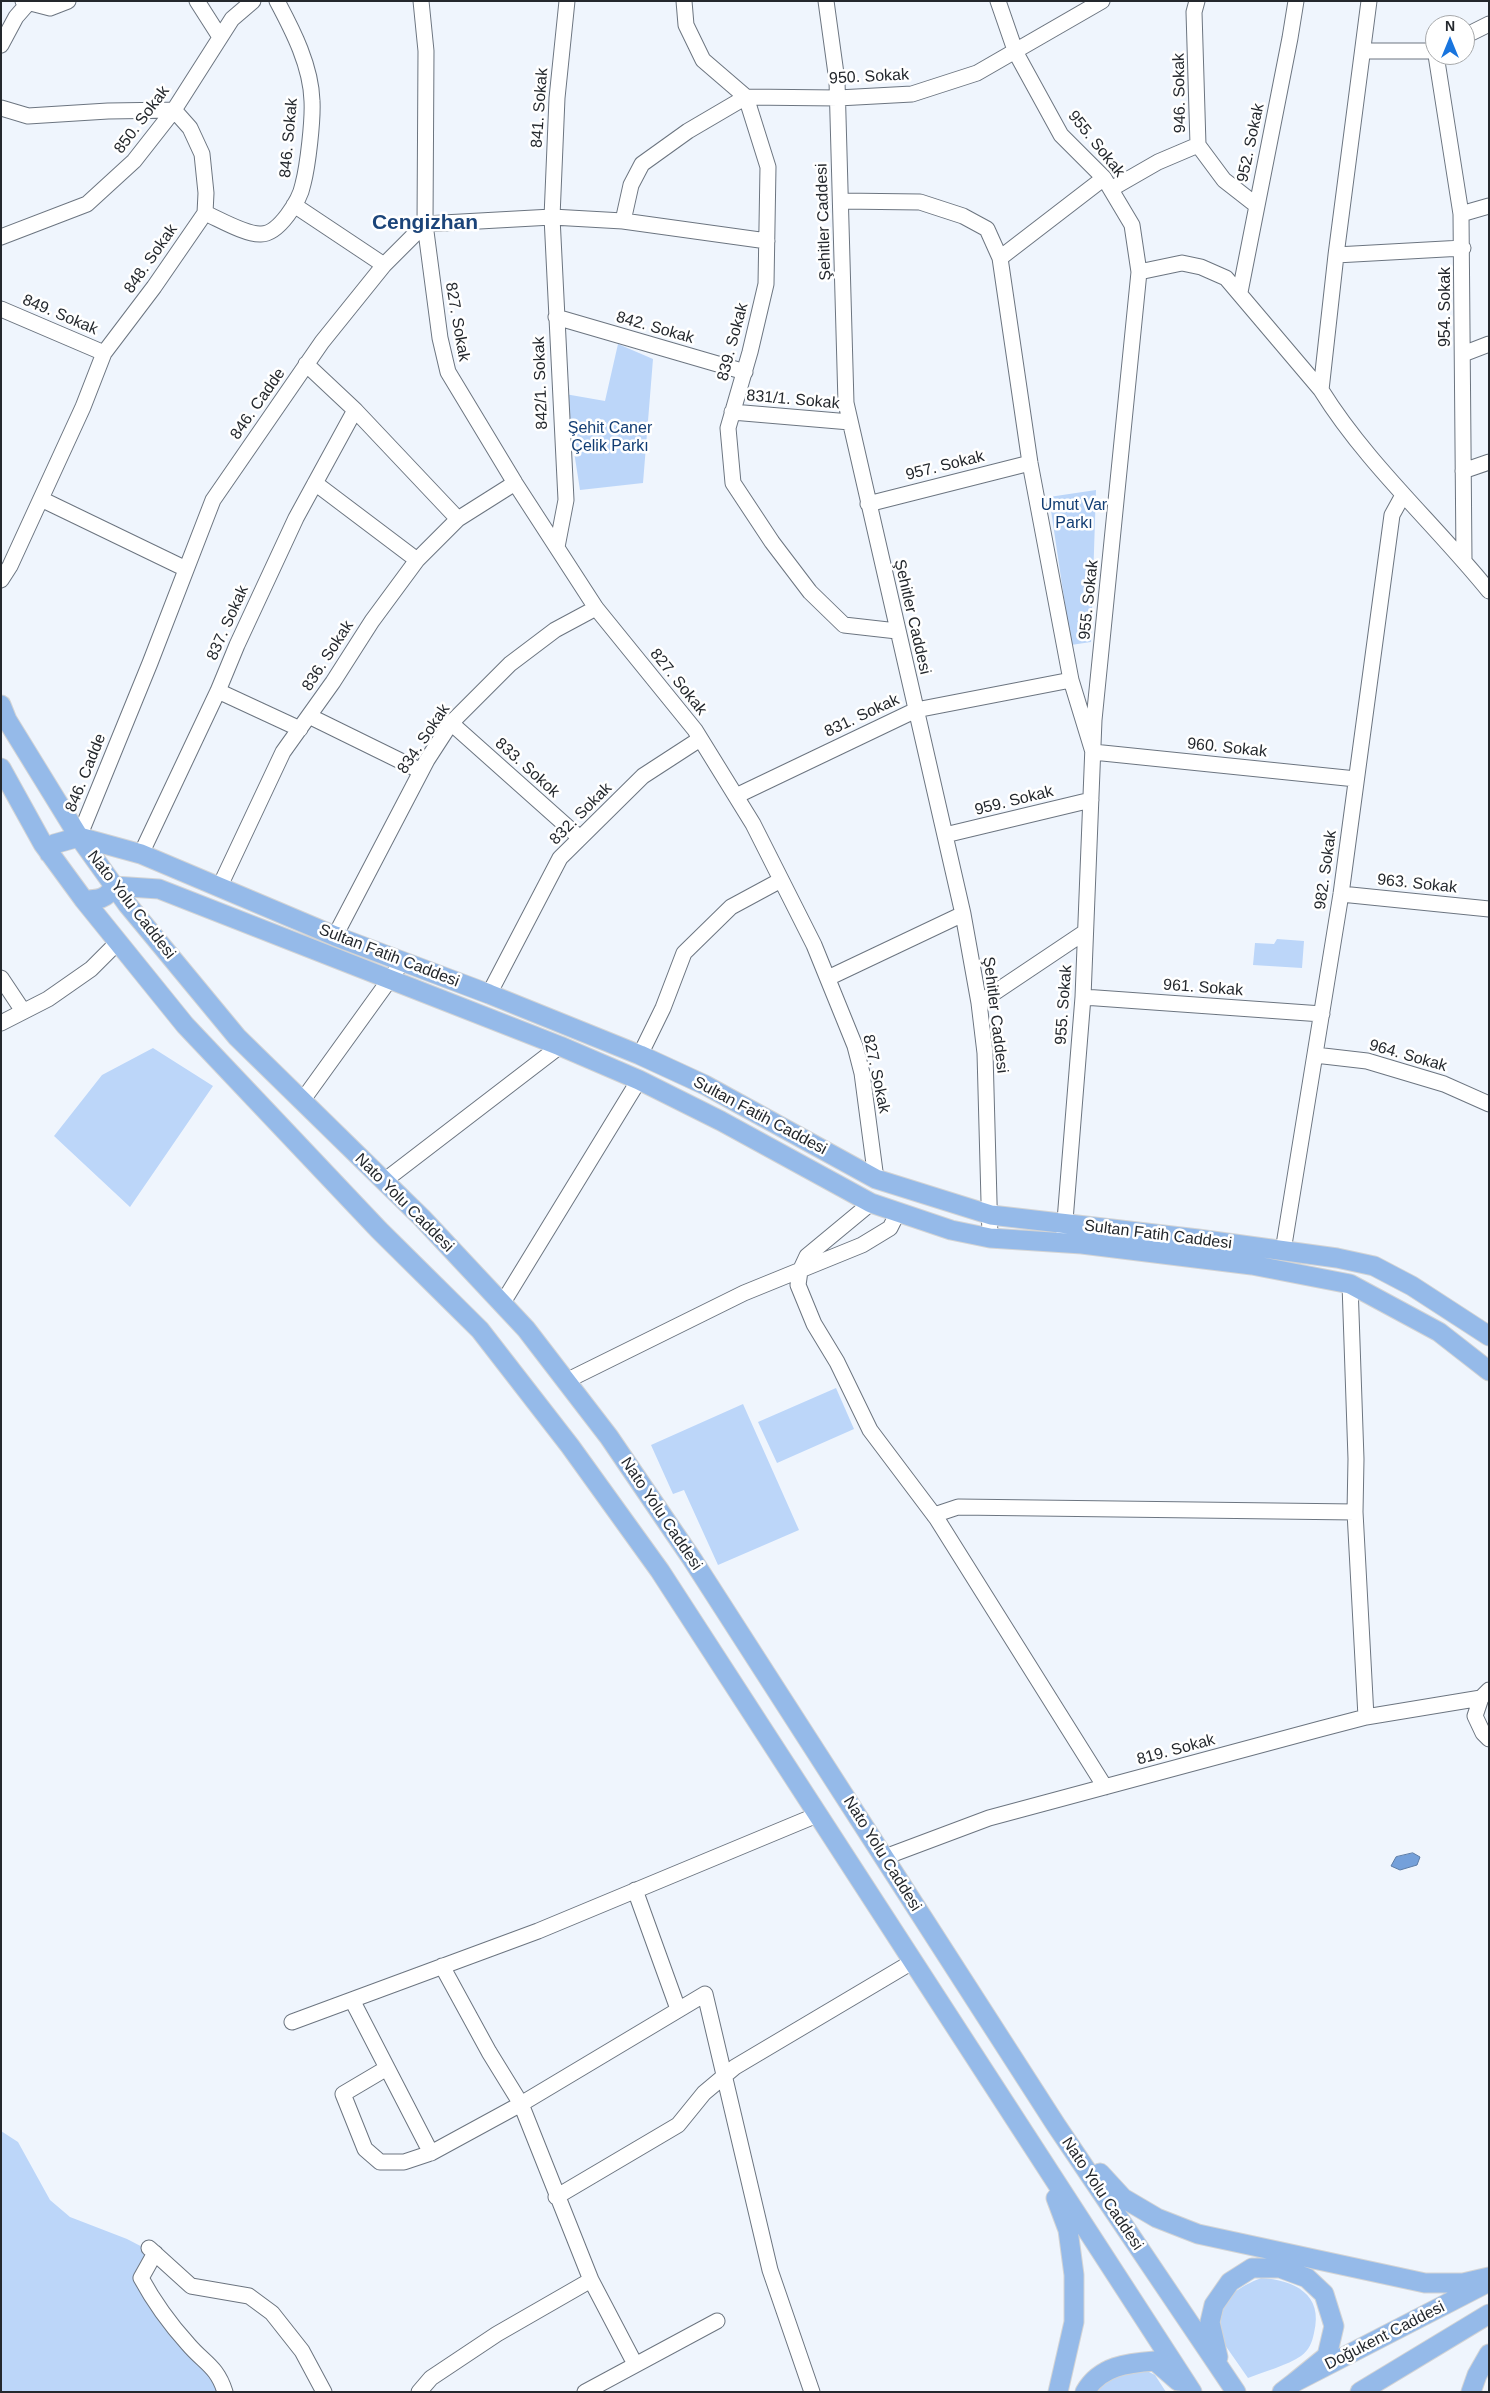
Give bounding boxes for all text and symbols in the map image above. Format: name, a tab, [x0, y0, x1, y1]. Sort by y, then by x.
north arrow	[1425, 15, 1475, 65]
text: N	[1445, 18, 1455, 34]
street label: 946. Sokak	[1170, 53, 1190, 133]
street label: 950. Sokak	[829, 65, 909, 89]
street label: 841. Sokak	[528, 67, 552, 149]
street label: 850. Sokak	[110, 82, 174, 158]
street label: 846. Sokak	[276, 97, 302, 179]
street label: 952. Sokak	[1233, 102, 1269, 184]
street label: 955. Sokak	[1063, 107, 1129, 181]
street label: Şehitler Caddesi	[812, 163, 836, 281]
district label: Cengizhan	[372, 210, 478, 236]
street label: 848. Sokak	[120, 221, 182, 297]
street label: 954. Sokak	[1436, 267, 1456, 347]
street label: 827. Sokak	[441, 281, 473, 363]
street label: 849. Sokak	[19, 291, 101, 339]
street label: 839. Sokak	[713, 301, 753, 383]
street label: 842. Sokak	[614, 308, 696, 348]
street label: 842/1. Sokak	[530, 336, 552, 430]
street label: 846. Cadde	[226, 365, 290, 443]
street label: 831/1. Sokak	[746, 386, 840, 414]
park label: Şehit Caner Çelik Parkı	[568, 419, 652, 457]
street label: 957. Sokak	[904, 447, 986, 485]
park label: Umut Var Parkı	[1041, 496, 1107, 534]
street label: Şehitler Caddesi	[889, 558, 935, 676]
street label: 955. Sokak	[1075, 559, 1103, 641]
street label: 837. Sokak	[203, 583, 253, 663]
street label: 836. Sokak	[298, 617, 358, 695]
street label: 827. Sokak	[645, 645, 711, 719]
street label: 831. Sokak	[822, 690, 902, 742]
street label: 834. Sokak	[394, 700, 454, 778]
street label: 846. Cadde	[62, 731, 110, 815]
street label: 833. Sokok	[491, 734, 563, 802]
street label: 960. Sokak	[1186, 734, 1268, 762]
street label: 832. Sokak	[546, 779, 616, 849]
street label: 959. Sokak	[973, 782, 1055, 820]
street label: 982. Sokak	[1311, 829, 1341, 911]
street label: Nato Yolu Caddesi	[83, 847, 179, 963]
street label: 963. Sokak	[1376, 870, 1458, 898]
street label: Sultan Fatih Caddesi	[316, 920, 462, 992]
street label: Şehitler Caddesi	[978, 956, 1012, 1074]
street label: 955. Sokak	[1052, 964, 1076, 1046]
street label: 961. Sokak	[1162, 976, 1244, 1000]
street label: 827. Sokak	[858, 1033, 894, 1115]
street label: 964. Sokak	[1367, 1036, 1449, 1076]
street label: Sultan Fatih Caddesi	[690, 1073, 830, 1159]
street label: Nato Yolu Caddesi	[351, 1150, 457, 1256]
street label: Sultan Fatih Caddesi	[1083, 1216, 1233, 1254]
street label: Nato Yolu Caddesi	[616, 1454, 706, 1574]
street label: 819. Sokak	[1135, 1730, 1217, 1770]
street label: Nato Yolu Caddesi	[839, 1793, 925, 1915]
street label: Nato Yolu Caddesi	[1057, 2134, 1147, 2254]
street label: Doğukent Caddesi	[1322, 2298, 1448, 2374]

